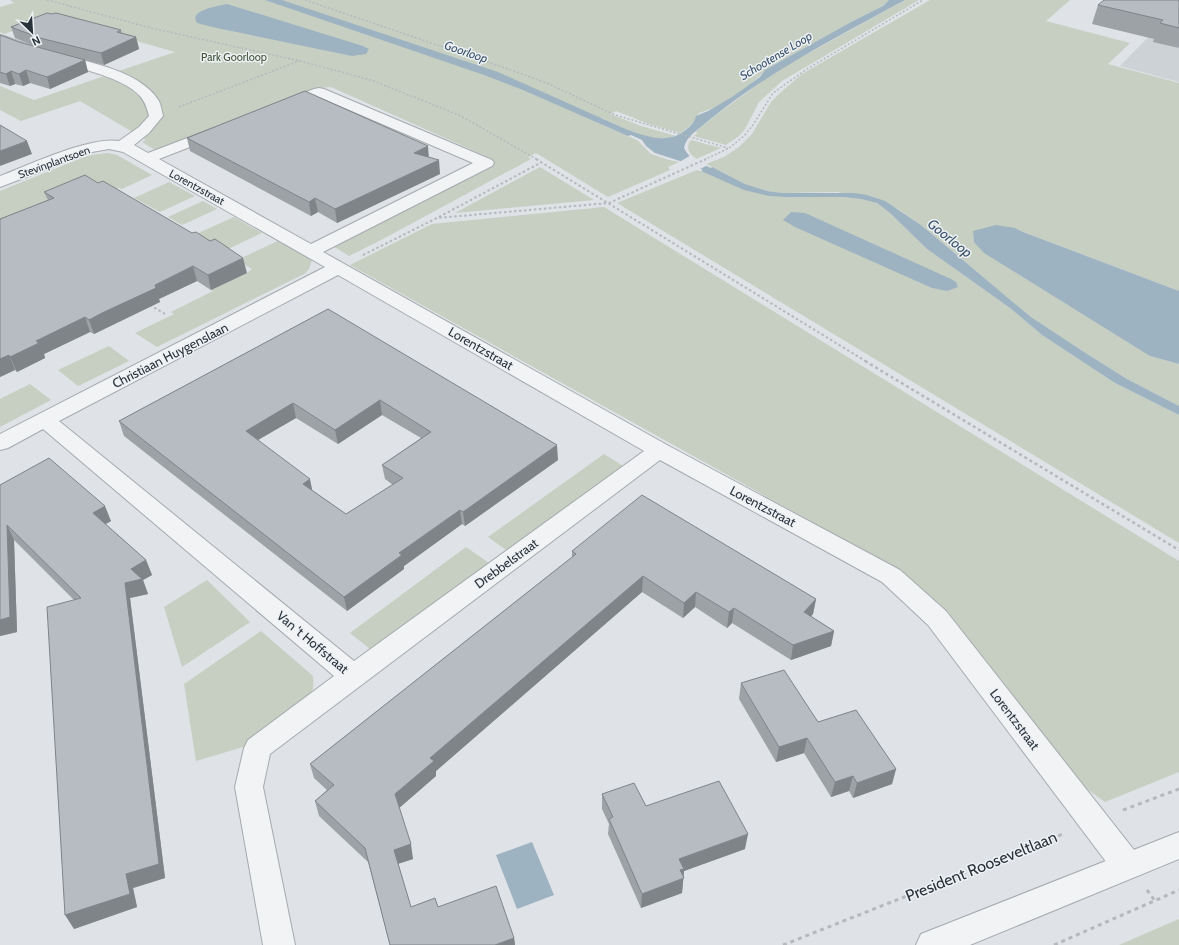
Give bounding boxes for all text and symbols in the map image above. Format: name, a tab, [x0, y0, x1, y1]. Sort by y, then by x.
north arrow	[12, 12, 52, 52]
water label: Schootense Loop	[737, 28, 815, 83]
text: N	[30, 33, 43, 49]
water label: Goorloop	[443, 37, 490, 66]
park label: Park Goorloop	[201, 50, 267, 64]
street label: Stevinplantsoen	[16, 143, 92, 181]
street label: Lorentzstraat	[167, 166, 227, 208]
water label: Goorloop	[924, 215, 976, 261]
street label: Christiaan Huygenslaan	[109, 319, 231, 391]
street label: Lorentzstraat	[446, 323, 517, 373]
street label: Lorentzstraat	[727, 482, 799, 530]
street label: Drebbelstraat	[471, 534, 541, 591]
street label: Van 't Hoffstraat	[274, 607, 353, 677]
street label: Lorentzstraat	[987, 685, 1044, 753]
street label: President Rooseveltlaan	[903, 827, 1060, 906]

